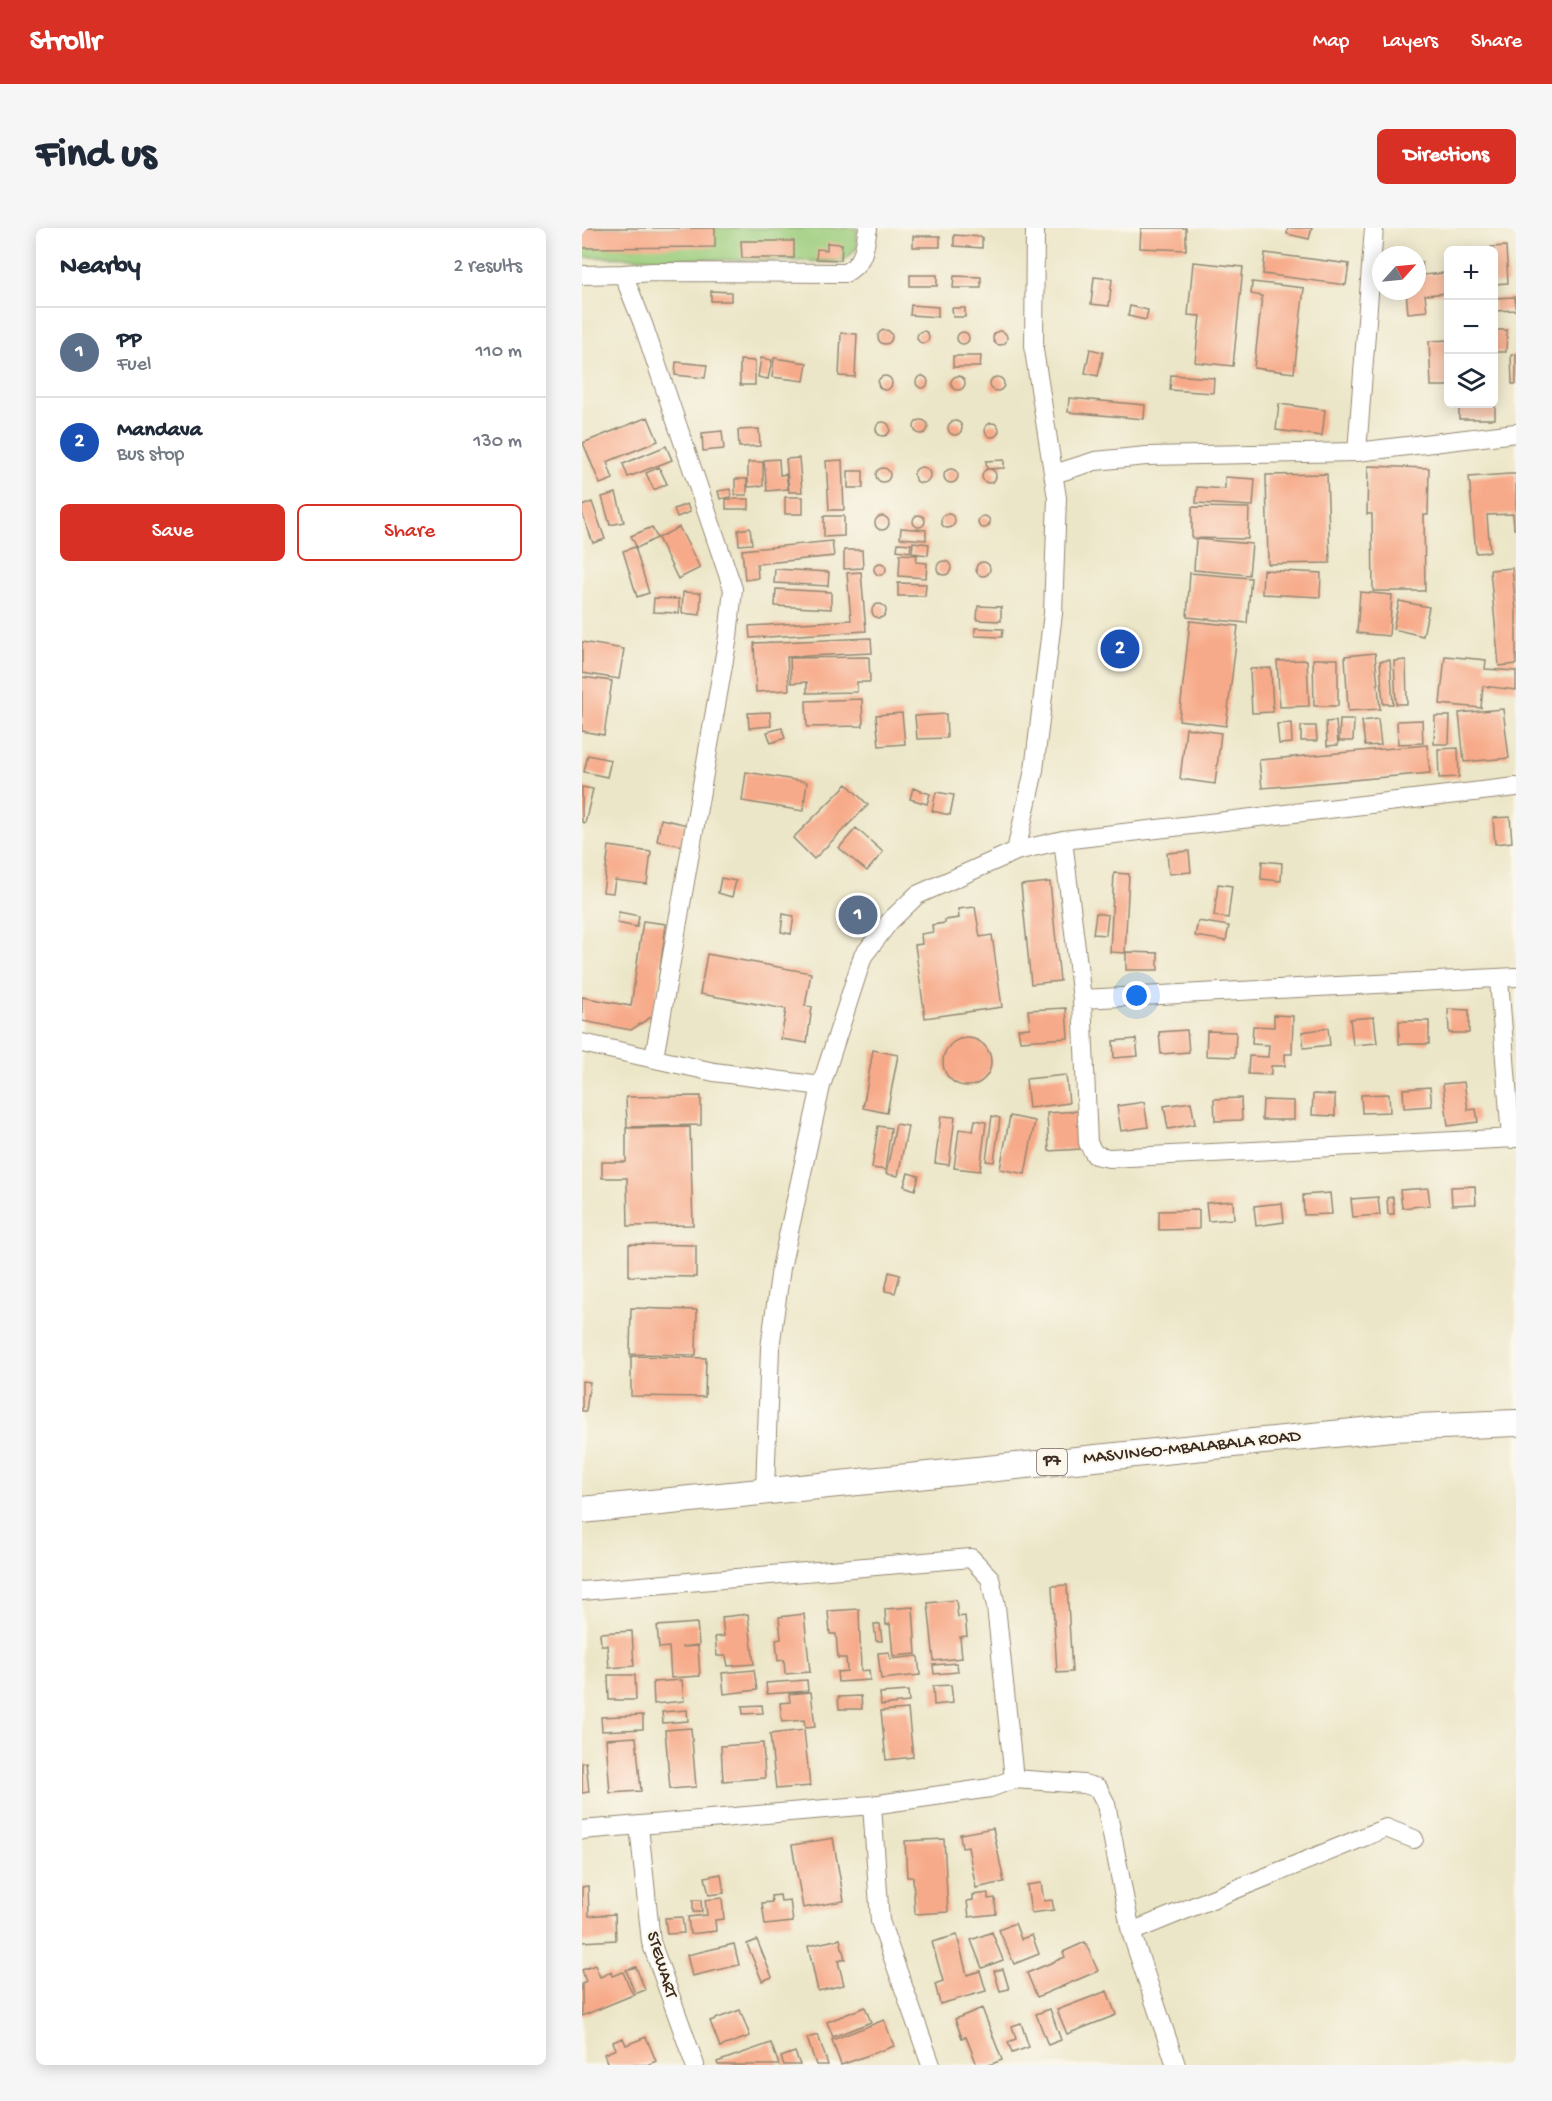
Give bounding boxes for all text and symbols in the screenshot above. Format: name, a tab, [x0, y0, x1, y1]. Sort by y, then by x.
text: Strollr	[30, 26, 101, 59]
text: Map	[1313, 30, 1349, 55]
text: Layers	[1382, 30, 1438, 55]
text: Share	[1471, 30, 1522, 55]
button: Directions	[1377, 129, 1516, 184]
text: Find us	[36, 132, 156, 181]
north arrow	[1372, 246, 1426, 300]
map controls	[1444, 246, 1498, 408]
button: +	[1444, 246, 1498, 300]
text: Nearby	[60, 252, 141, 283]
text: 2 results	[453, 256, 522, 279]
button: −	[1444, 300, 1498, 354]
text: PP	[117, 328, 141, 354]
text: 1	[75, 341, 84, 364]
text: 110 m	[476, 341, 522, 364]
text: Fuel	[117, 354, 151, 377]
button: layers	[1444, 354, 1498, 408]
text: Mandava	[117, 418, 202, 444]
text: 2	[75, 431, 84, 454]
text: 130 m	[473, 431, 522, 454]
text: Bus stop	[117, 444, 184, 467]
button: Save	[60, 504, 285, 561]
button: Share	[297, 504, 522, 561]
pin: 2	[1100, 626, 1140, 672]
pin: 1	[838, 892, 878, 938]
your location	[1122, 981, 1151, 1010]
street label: MASVINGO-MBALABALA ROAD	[1082, 1426, 1302, 1470]
road number: P7	[1037, 1449, 1067, 1475]
street label: STEWART	[641, 1929, 681, 2002]

